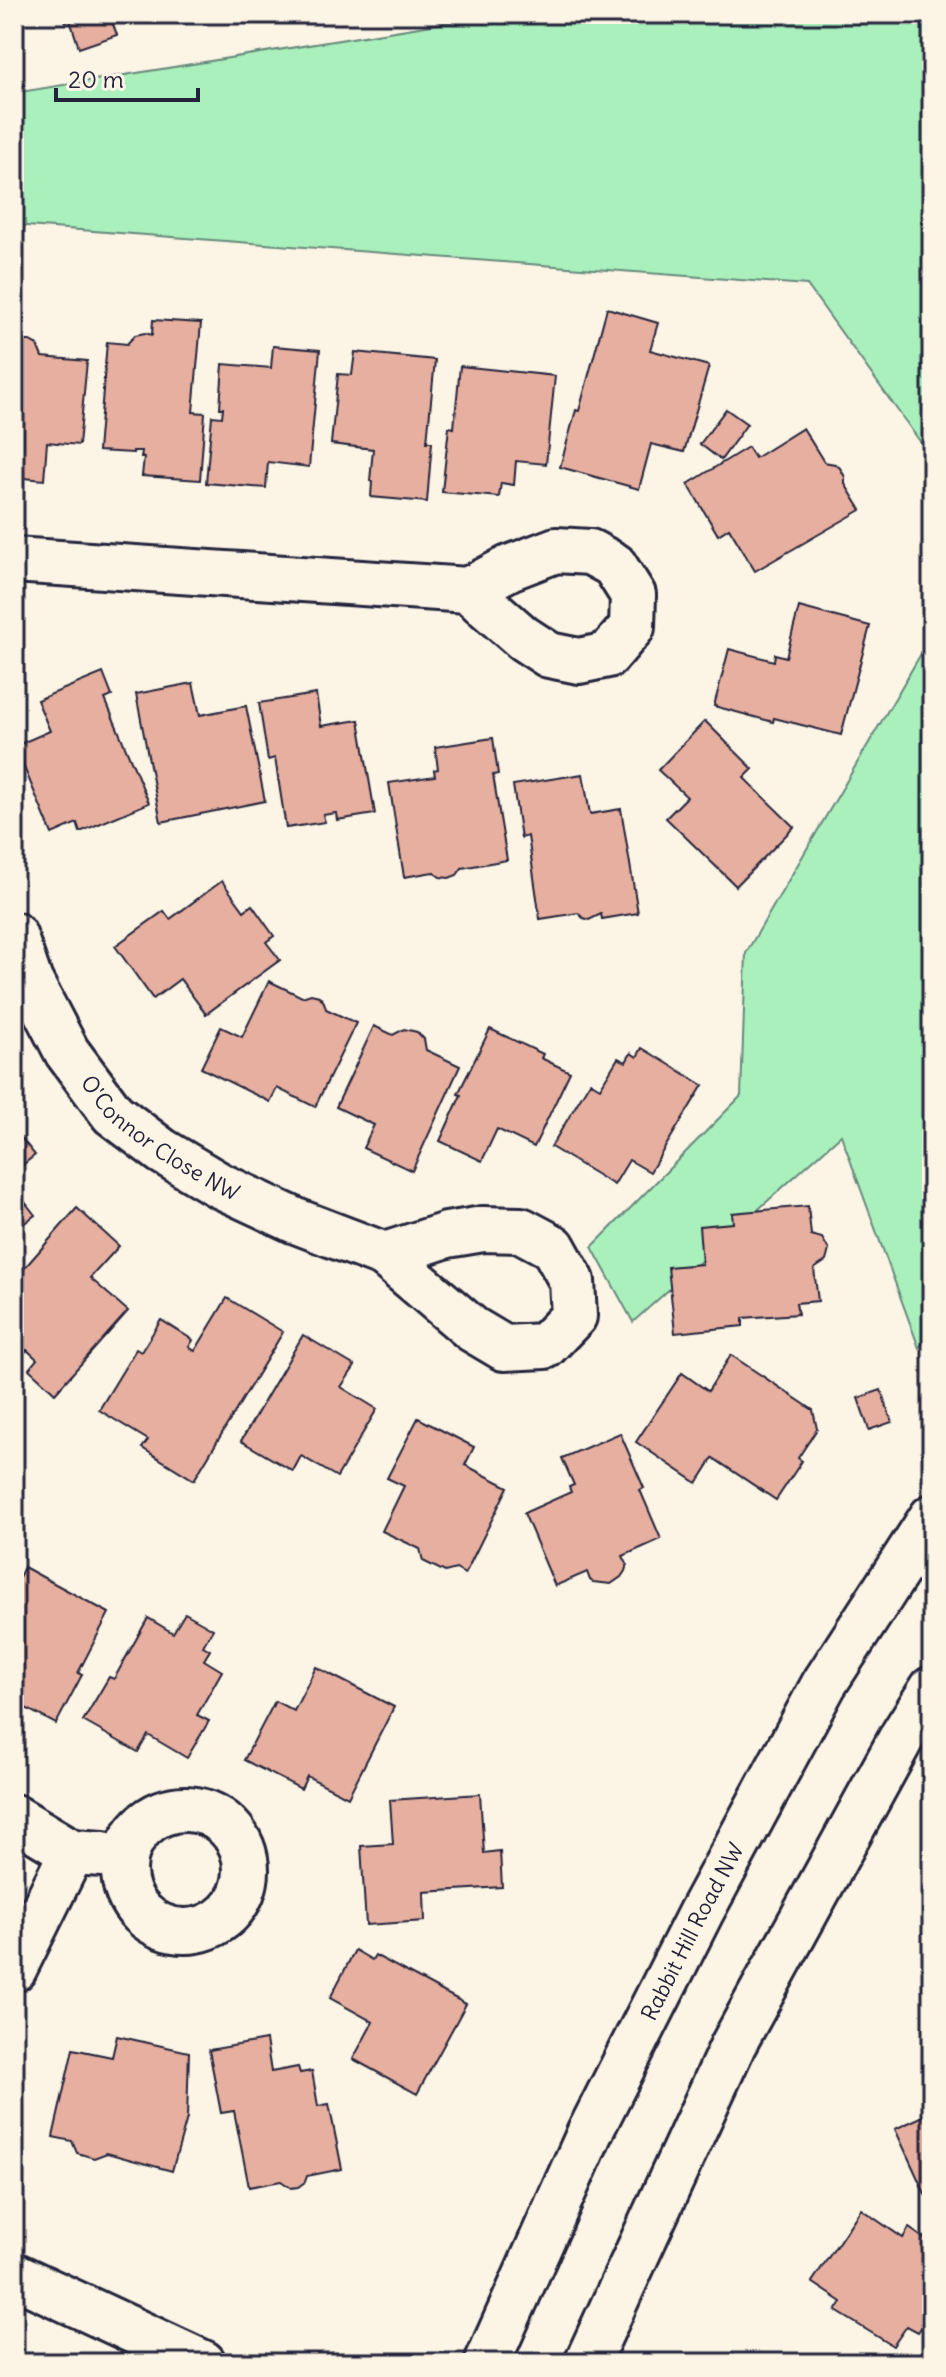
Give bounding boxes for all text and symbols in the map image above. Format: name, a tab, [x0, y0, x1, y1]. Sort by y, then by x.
scale bar	[56, 52, 198, 102]
text: 20 m	[68, 64, 124, 94]
street label: O'Connor Close NW	[75, 1070, 244, 1207]
street label: Rabbit Hill Road NW	[635, 1838, 750, 2025]

